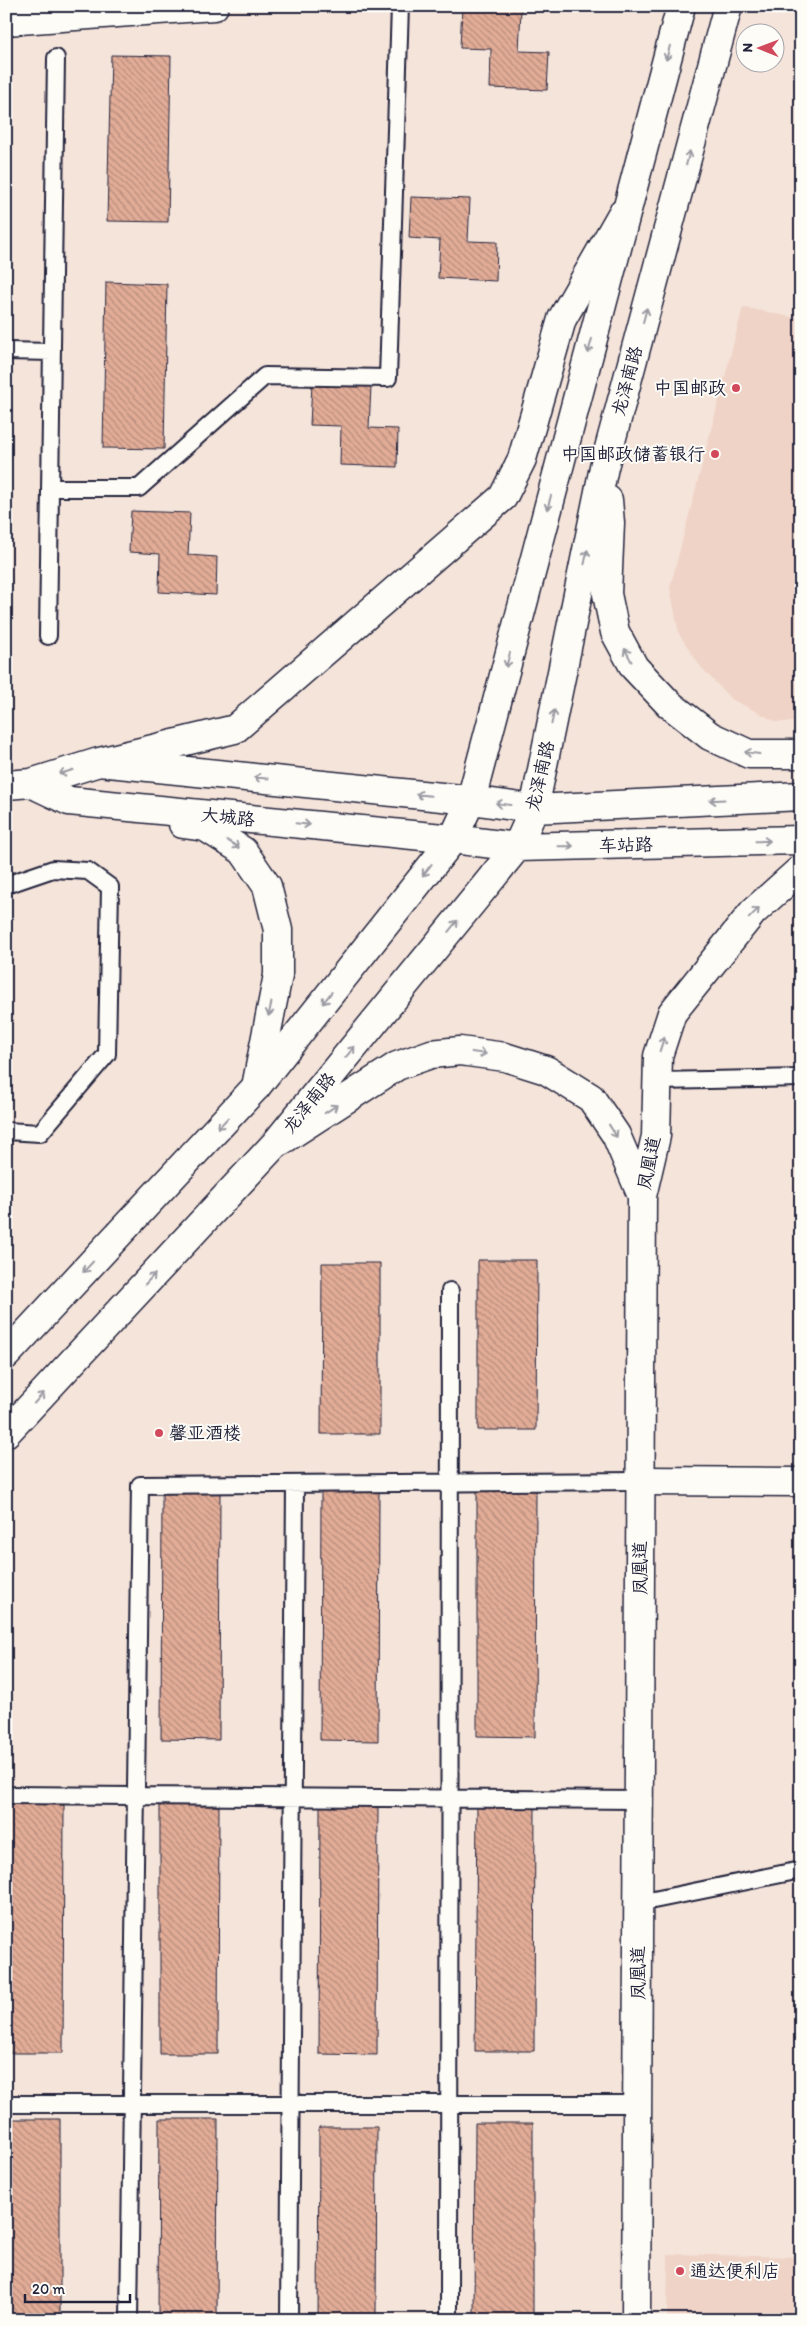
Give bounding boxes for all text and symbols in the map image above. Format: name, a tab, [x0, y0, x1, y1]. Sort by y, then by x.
north arrow	[734, 22, 784, 72]
text: N	[739, 43, 756, 53]
one-way arrow	[663, 45, 672, 61]
one-way arrow	[683, 150, 693, 166]
one-way arrow	[641, 307, 650, 323]
one-way arrow	[585, 337, 595, 353]
street label: 龙泽南路	[607, 343, 647, 419]
place label: 中国邮政	[654, 377, 726, 399]
marker: 中国邮政	[730, 382, 742, 394]
place label: 中国邮政储蓄银行	[561, 443, 705, 465]
marker: 中国邮政储蓄银行	[709, 448, 721, 460]
one-way arrow	[544, 494, 553, 510]
one-way arrow	[581, 550, 591, 566]
one-way arrow	[623, 648, 632, 663]
one-way arrow	[503, 652, 512, 668]
one-way arrow	[549, 709, 558, 725]
street label: 龙泽南路	[521, 738, 559, 814]
one-way arrow	[745, 748, 761, 758]
one-way arrow	[58, 768, 74, 778]
one-way arrow	[253, 774, 269, 783]
one-way arrow	[415, 790, 431, 800]
one-way arrow	[709, 795, 725, 804]
one-way arrow	[495, 799, 511, 809]
street label: 大城路	[200, 803, 256, 831]
one-way arrow	[294, 819, 310, 829]
street label: 车站路	[599, 834, 653, 856]
one-way arrow	[755, 836, 771, 846]
one-way arrow	[225, 839, 239, 849]
one-way arrow	[558, 841, 574, 851]
one-way arrow	[422, 864, 433, 877]
one-way arrow	[748, 906, 760, 919]
one-way arrow	[447, 920, 458, 933]
one-way arrow	[321, 991, 332, 1004]
one-way arrow	[265, 1000, 274, 1016]
one-way arrow	[657, 1037, 667, 1053]
one-way arrow	[345, 1046, 356, 1059]
one-way arrow	[470, 1048, 486, 1058]
street label: 龙泽南路	[278, 1068, 340, 1138]
one-way arrow	[324, 1103, 338, 1114]
one-way arrow	[217, 1116, 229, 1129]
one-way arrow	[608, 1124, 618, 1138]
street label: 凤凰道	[633, 1134, 665, 1192]
one-way arrow	[82, 1261, 94, 1274]
one-way arrow	[144, 1272, 156, 1285]
one-way arrow	[34, 1391, 45, 1404]
place label: 馨亚酒楼	[169, 1422, 241, 1444]
marker: 馨亚酒楼	[153, 1427, 165, 1439]
street label: 凤凰道	[629, 1541, 651, 1595]
street label: 凤凰道	[627, 1946, 649, 2000]
place label: 通达便利店	[690, 2260, 780, 2282]
marker: 通达便利店	[674, 2265, 686, 2277]
scale bar	[25, 2271, 130, 2303]
text: 20 m	[32, 2280, 66, 2298]

